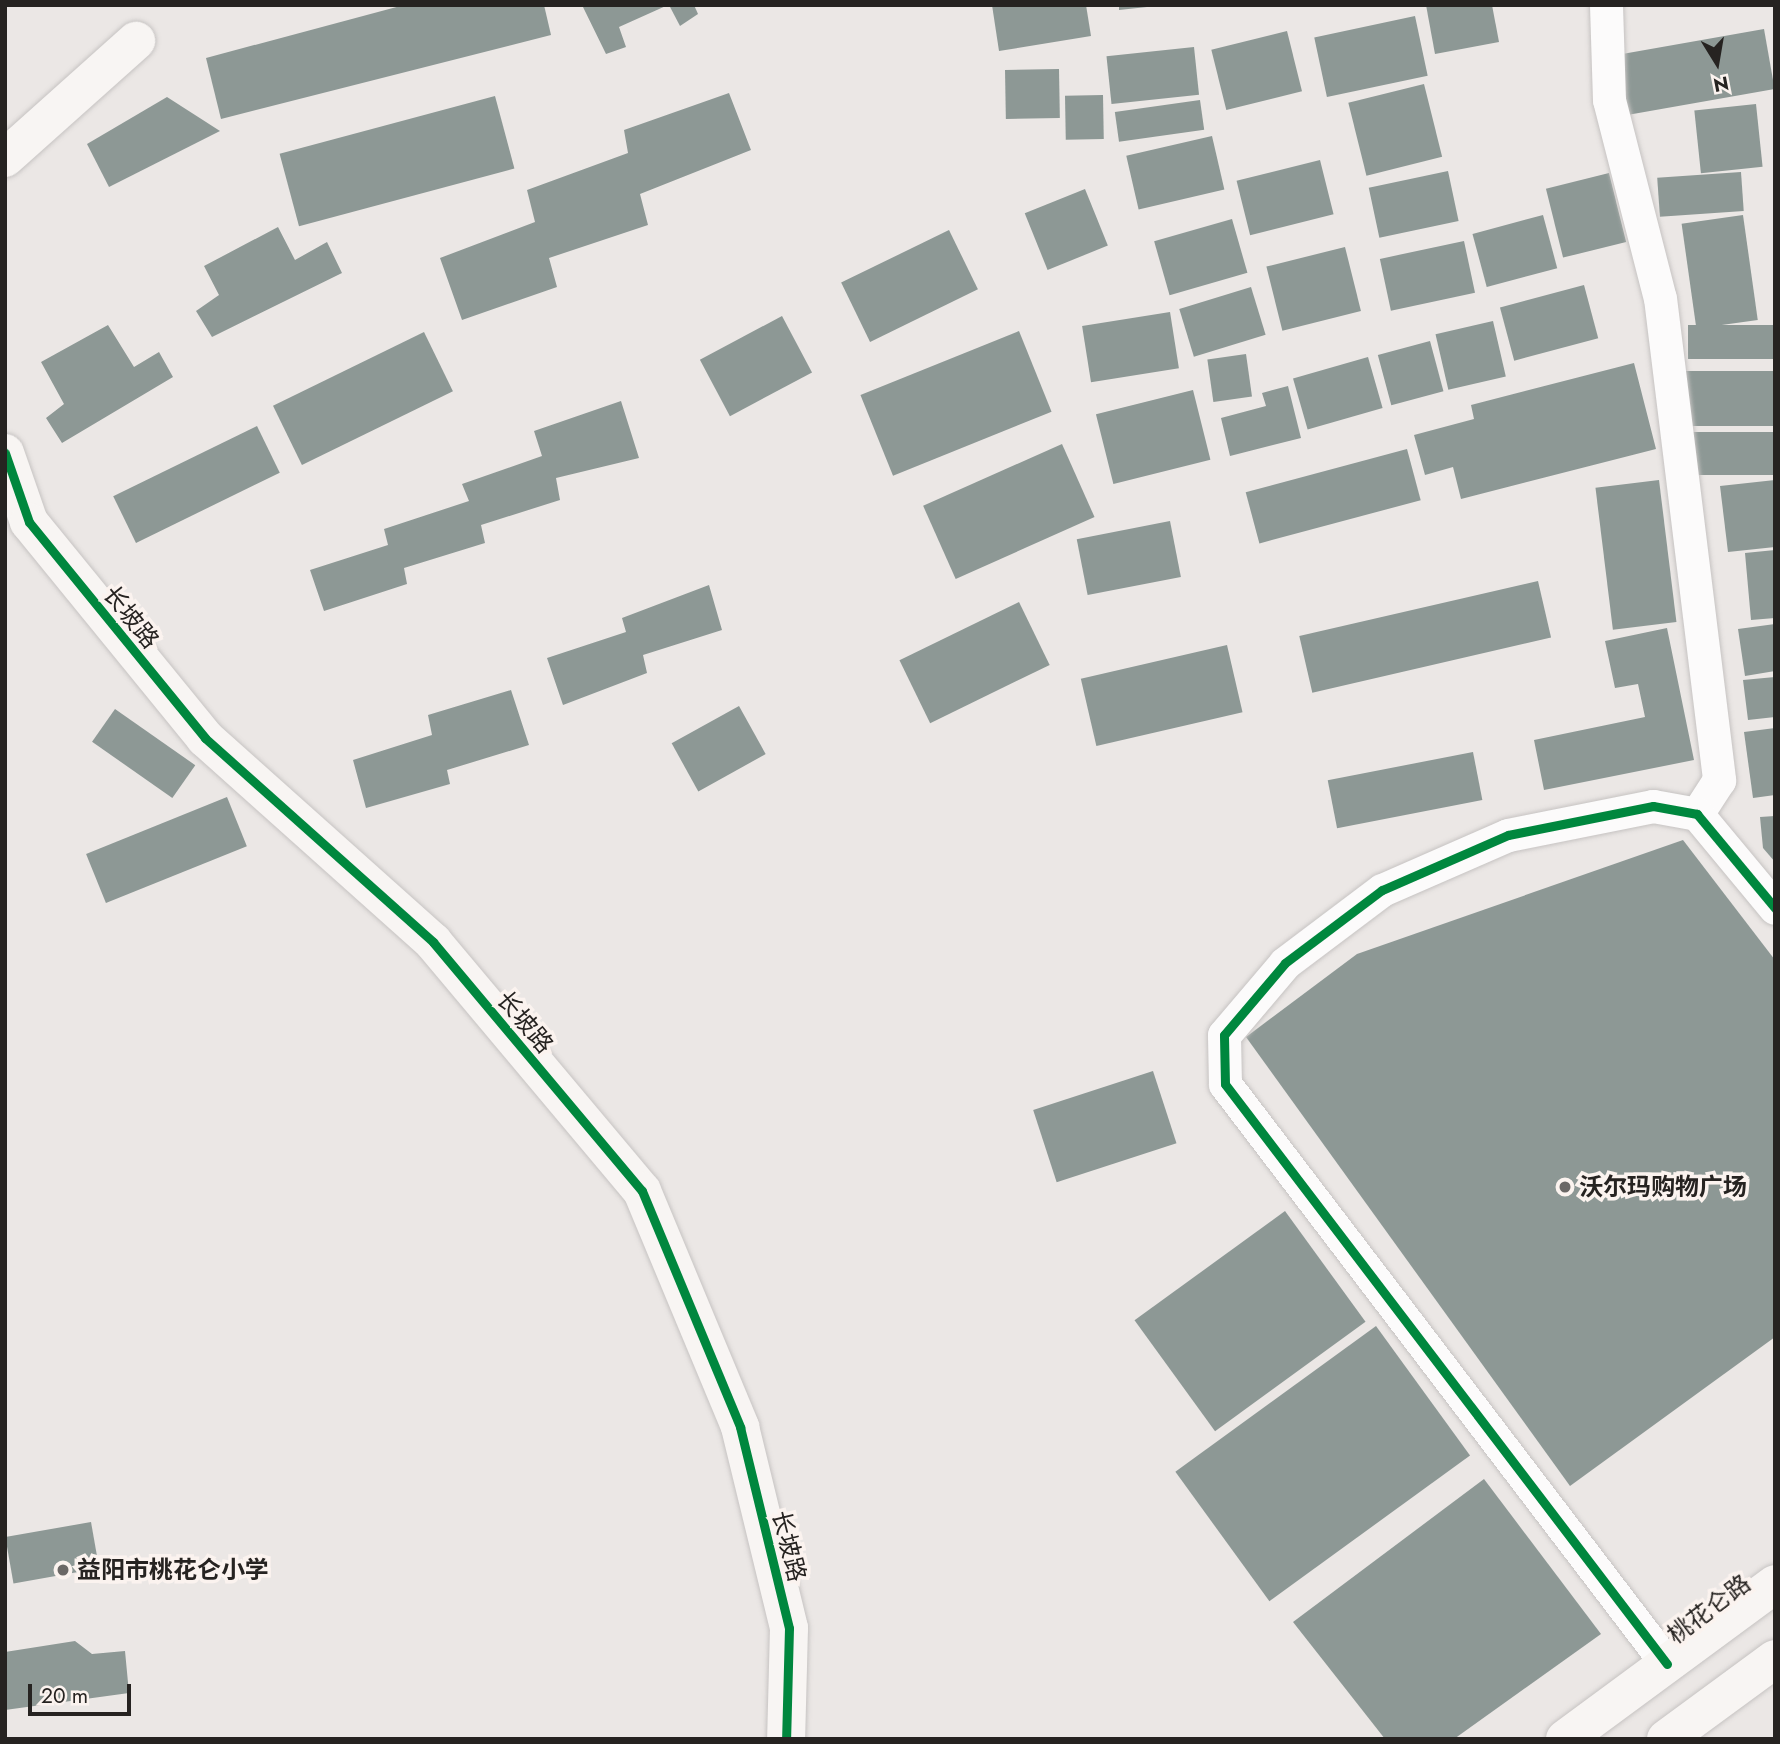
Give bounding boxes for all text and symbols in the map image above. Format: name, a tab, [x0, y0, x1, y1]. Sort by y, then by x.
north arrow	[1682, 28, 1752, 98]
text: N	[1711, 69, 1731, 99]
street label: 长坡路	[97, 580, 165, 654]
street label: 长坡路	[491, 985, 559, 1059]
place label: 沃尔玛购物广场	[1579, 1173, 1747, 1201]
marker: 沃尔玛购物广场	[1557, 1179, 1573, 1195]
street label: 长坡路	[766, 1508, 812, 1584]
place label: 益阳市桃花仑小学	[77, 1556, 269, 1584]
marker: 益阳市桃花仑小学	[55, 1562, 71, 1578]
street label: 桃花仑路	[1662, 1569, 1756, 1649]
scale bar	[32, 1670, 135, 1714]
text: 20 m	[41, 1681, 88, 1711]

